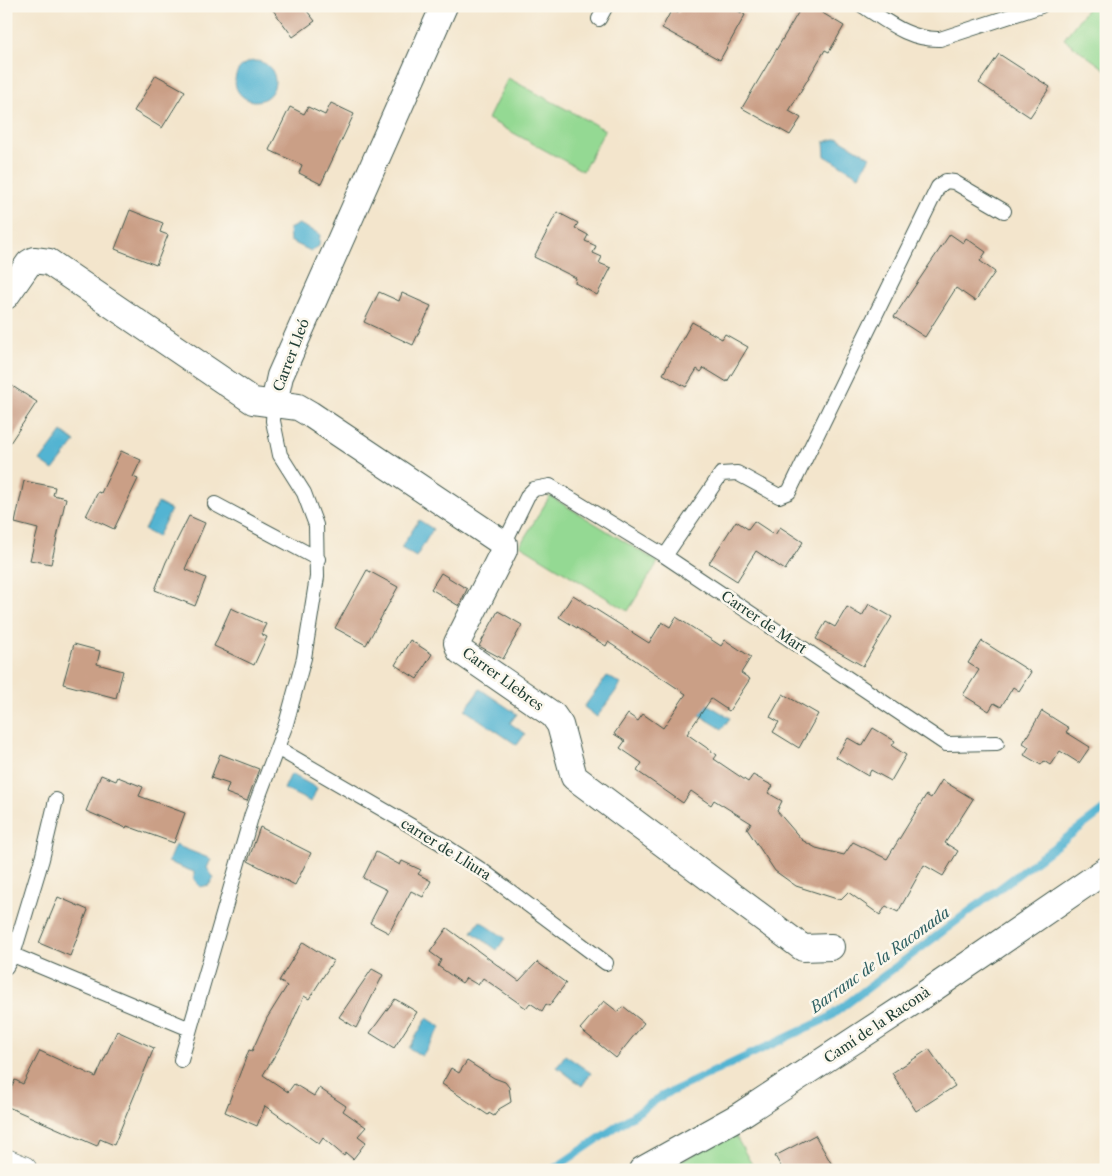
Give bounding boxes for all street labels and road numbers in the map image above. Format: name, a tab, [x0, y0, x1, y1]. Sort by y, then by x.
street label: Carrer Lleó	[269, 316, 313, 394]
street label: Carrer de Mart	[718, 587, 810, 657]
street label: Carrer Llebres	[459, 643, 547, 715]
street label: carrer de Lliura	[398, 814, 495, 884]
street label: Camí de la Raconà	[821, 982, 934, 1067]

